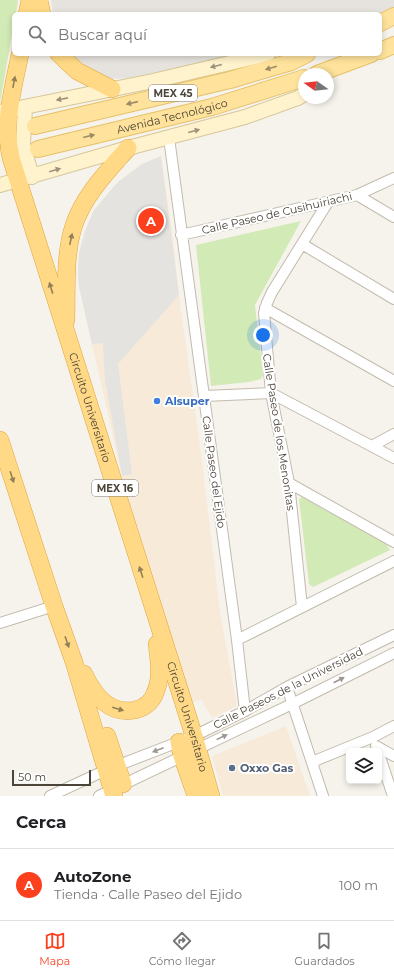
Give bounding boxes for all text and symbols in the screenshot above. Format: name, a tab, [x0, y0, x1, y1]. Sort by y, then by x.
search box	[12, 12, 382, 56]
icon: search	[26, 23, 48, 45]
text: Buscar aquí	[58, 25, 147, 44]
one-way arrow	[210, 63, 222, 69]
one-way arrow	[265, 65, 277, 71]
north arrow	[298, 68, 334, 104]
one-way arrow	[12, 76, 18, 88]
road number: MEX 45	[149, 85, 197, 101]
street label: Avenida Tecnológico	[115, 96, 229, 137]
one-way arrow	[56, 97, 68, 103]
one-way arrow	[125, 100, 138, 106]
one-way arrow	[188, 128, 200, 134]
one-way arrow	[83, 133, 96, 139]
one-way arrow	[49, 167, 61, 173]
street label: Calle Paseo de Cusihuiriachi	[200, 189, 354, 237]
pin: A	[138, 206, 164, 236]
one-way arrow	[68, 233, 74, 245]
one-way arrow	[48, 281, 54, 293]
your location	[253, 325, 273, 345]
street label: Circuito Universitario	[66, 351, 114, 464]
street label: Calle Paseo de los Menonitas	[260, 353, 298, 512]
place label: Alsuper	[164, 394, 210, 408]
marker: Alsuper	[152, 396, 162, 406]
street label: Calle Paseo del Ejido	[199, 415, 229, 529]
one-way arrow	[9, 471, 15, 483]
road number: MEX 16	[92, 480, 138, 496]
one-way arrow	[138, 565, 144, 577]
one-way arrow	[64, 637, 70, 649]
street label: Calle Paseos de la Universidad	[211, 644, 365, 732]
street label: Circuito Universitario	[164, 660, 211, 773]
one-way arrow	[334, 677, 345, 683]
one-way arrow	[112, 706, 124, 712]
one-way arrow	[217, 734, 228, 740]
one-way arrow	[151, 748, 163, 754]
map controls	[346, 748, 382, 784]
button: layers	[346, 748, 382, 784]
place label: Oxxo Gas	[240, 761, 294, 775]
marker: Oxxo Gas	[227, 763, 237, 773]
scale bar	[12, 768, 91, 787]
text: 50 m	[18, 770, 46, 784]
text: Cerca	[16, 812, 66, 832]
text: AutoZone	[54, 867, 131, 886]
text: A	[24, 877, 34, 893]
text: 100 m	[339, 877, 378, 893]
text: Tienda · Calle Paseo del Ejido	[54, 886, 242, 902]
tab: Mapa	[39, 930, 70, 968]
tab: Cómo llegar	[149, 930, 216, 968]
tab: Guardados	[294, 930, 355, 968]

